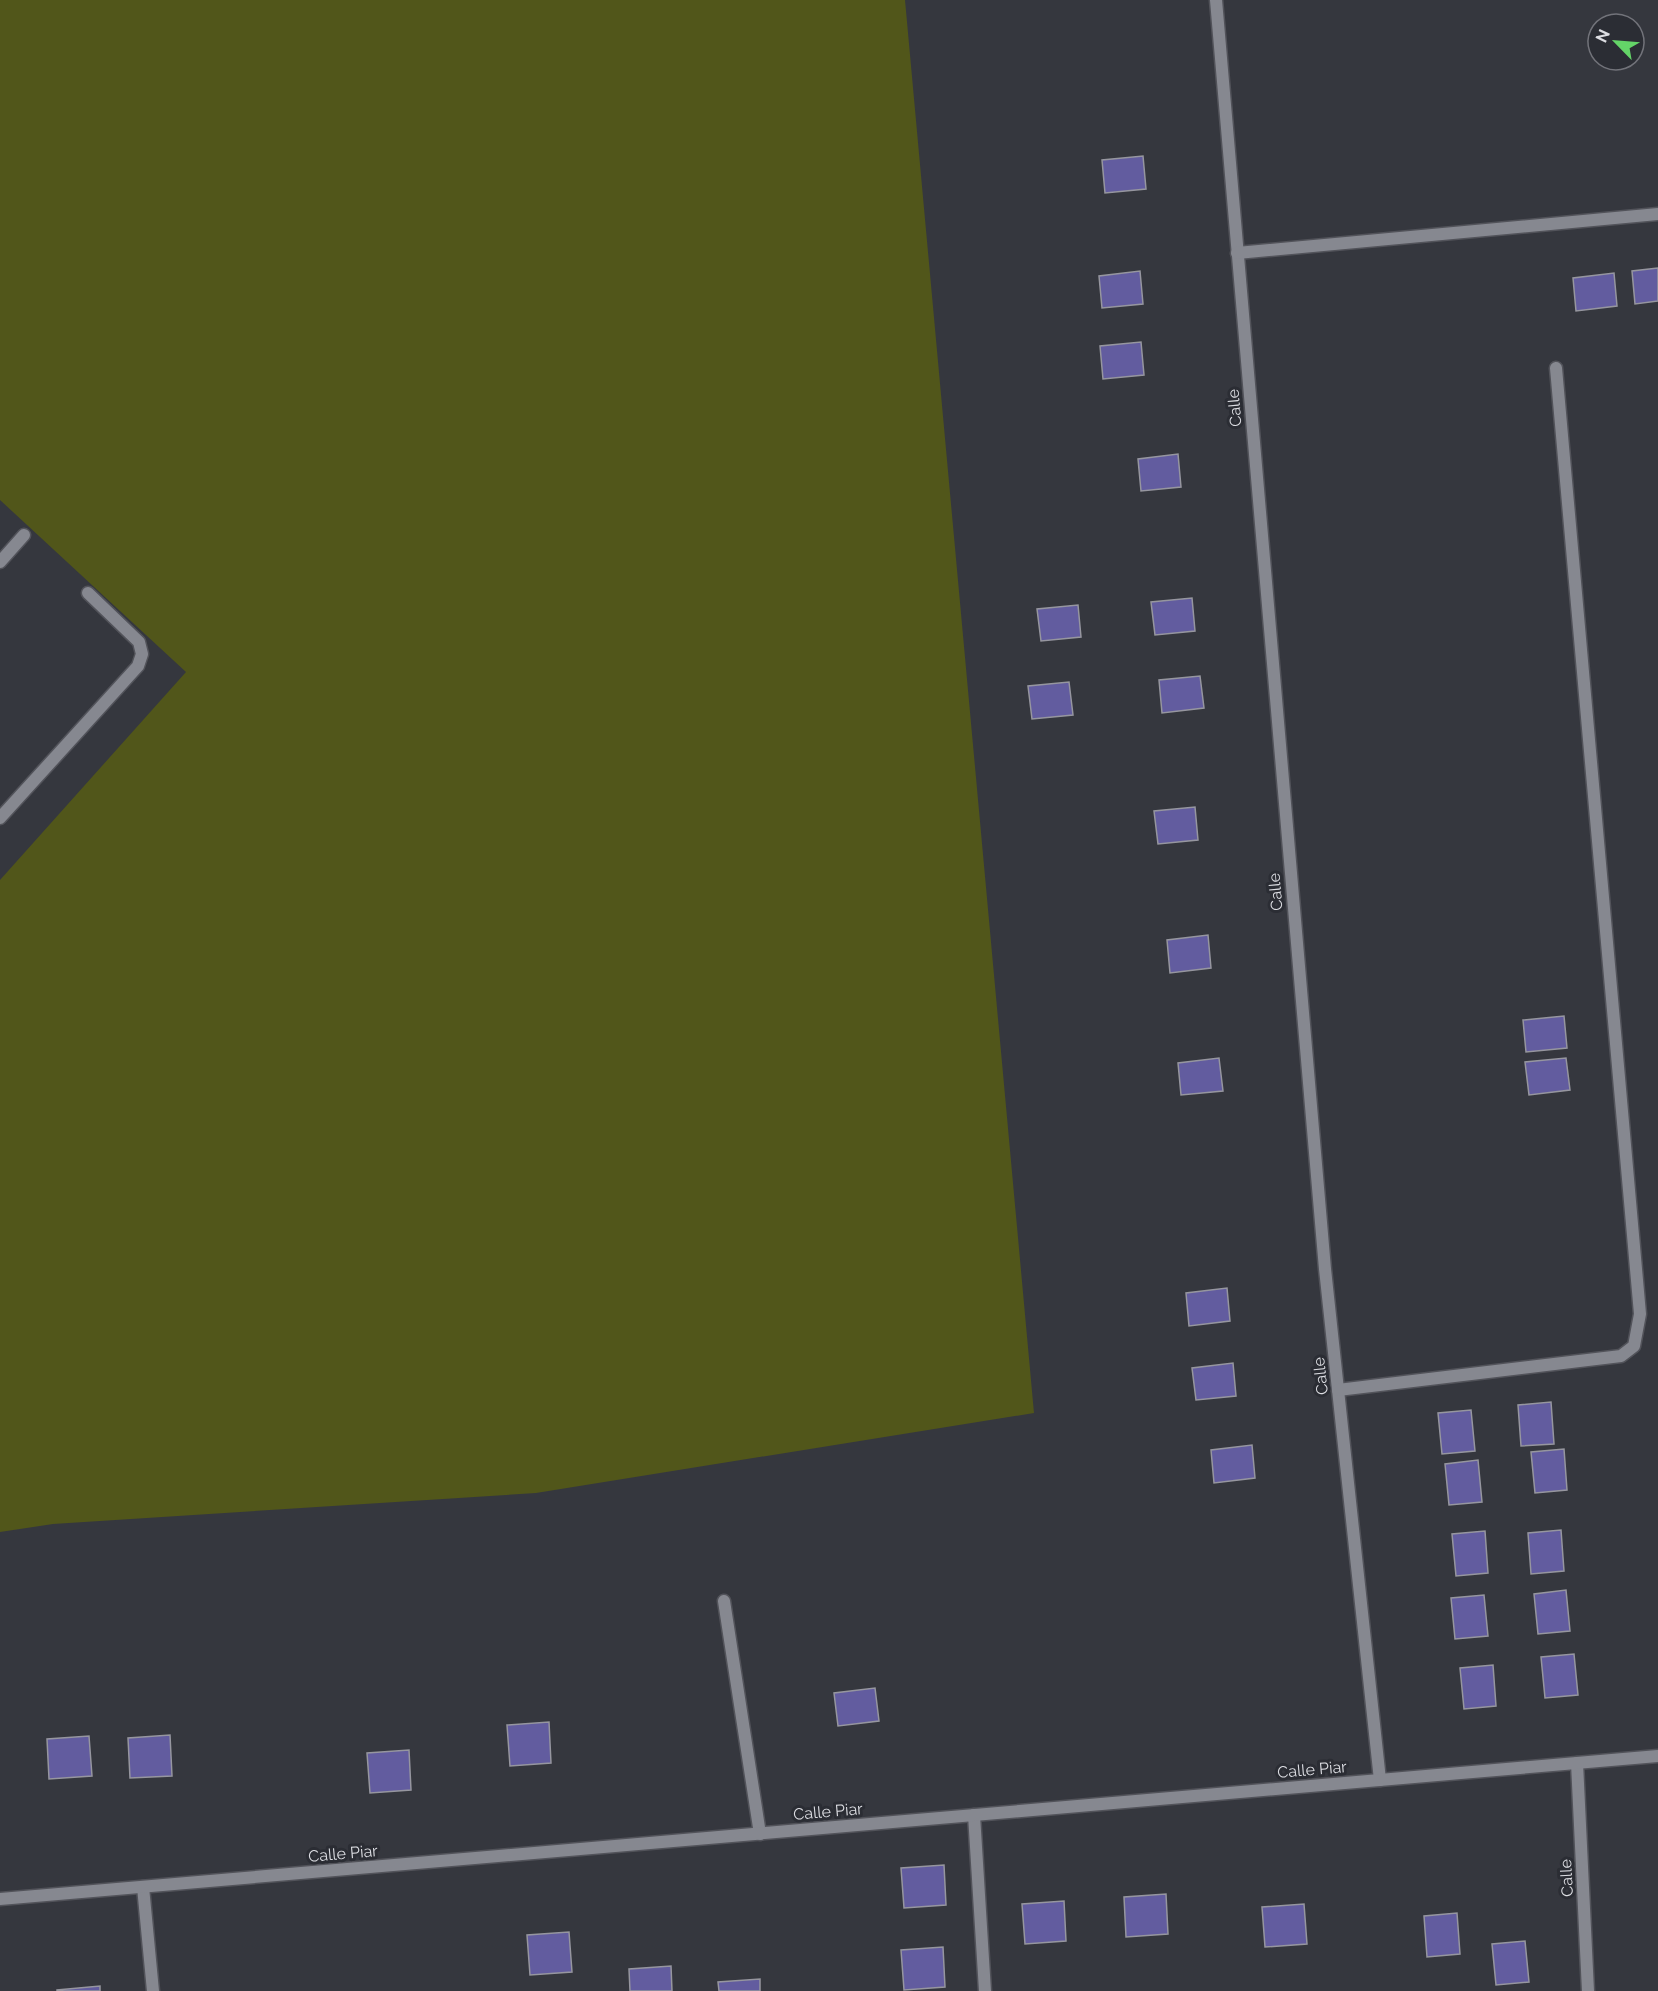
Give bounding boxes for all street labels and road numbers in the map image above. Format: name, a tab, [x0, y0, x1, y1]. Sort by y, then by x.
street label: Calle	[1223, 388, 1246, 428]
street label: Calle	[1264, 872, 1287, 912]
street label: Calle	[1309, 1356, 1332, 1396]
street label: Calle Piar	[1277, 1757, 1348, 1782]
street label: Calle Piar	[793, 1799, 864, 1824]
street label: Calle Piar	[308, 1841, 379, 1866]
street label: Calle	[1556, 1859, 1577, 1897]

